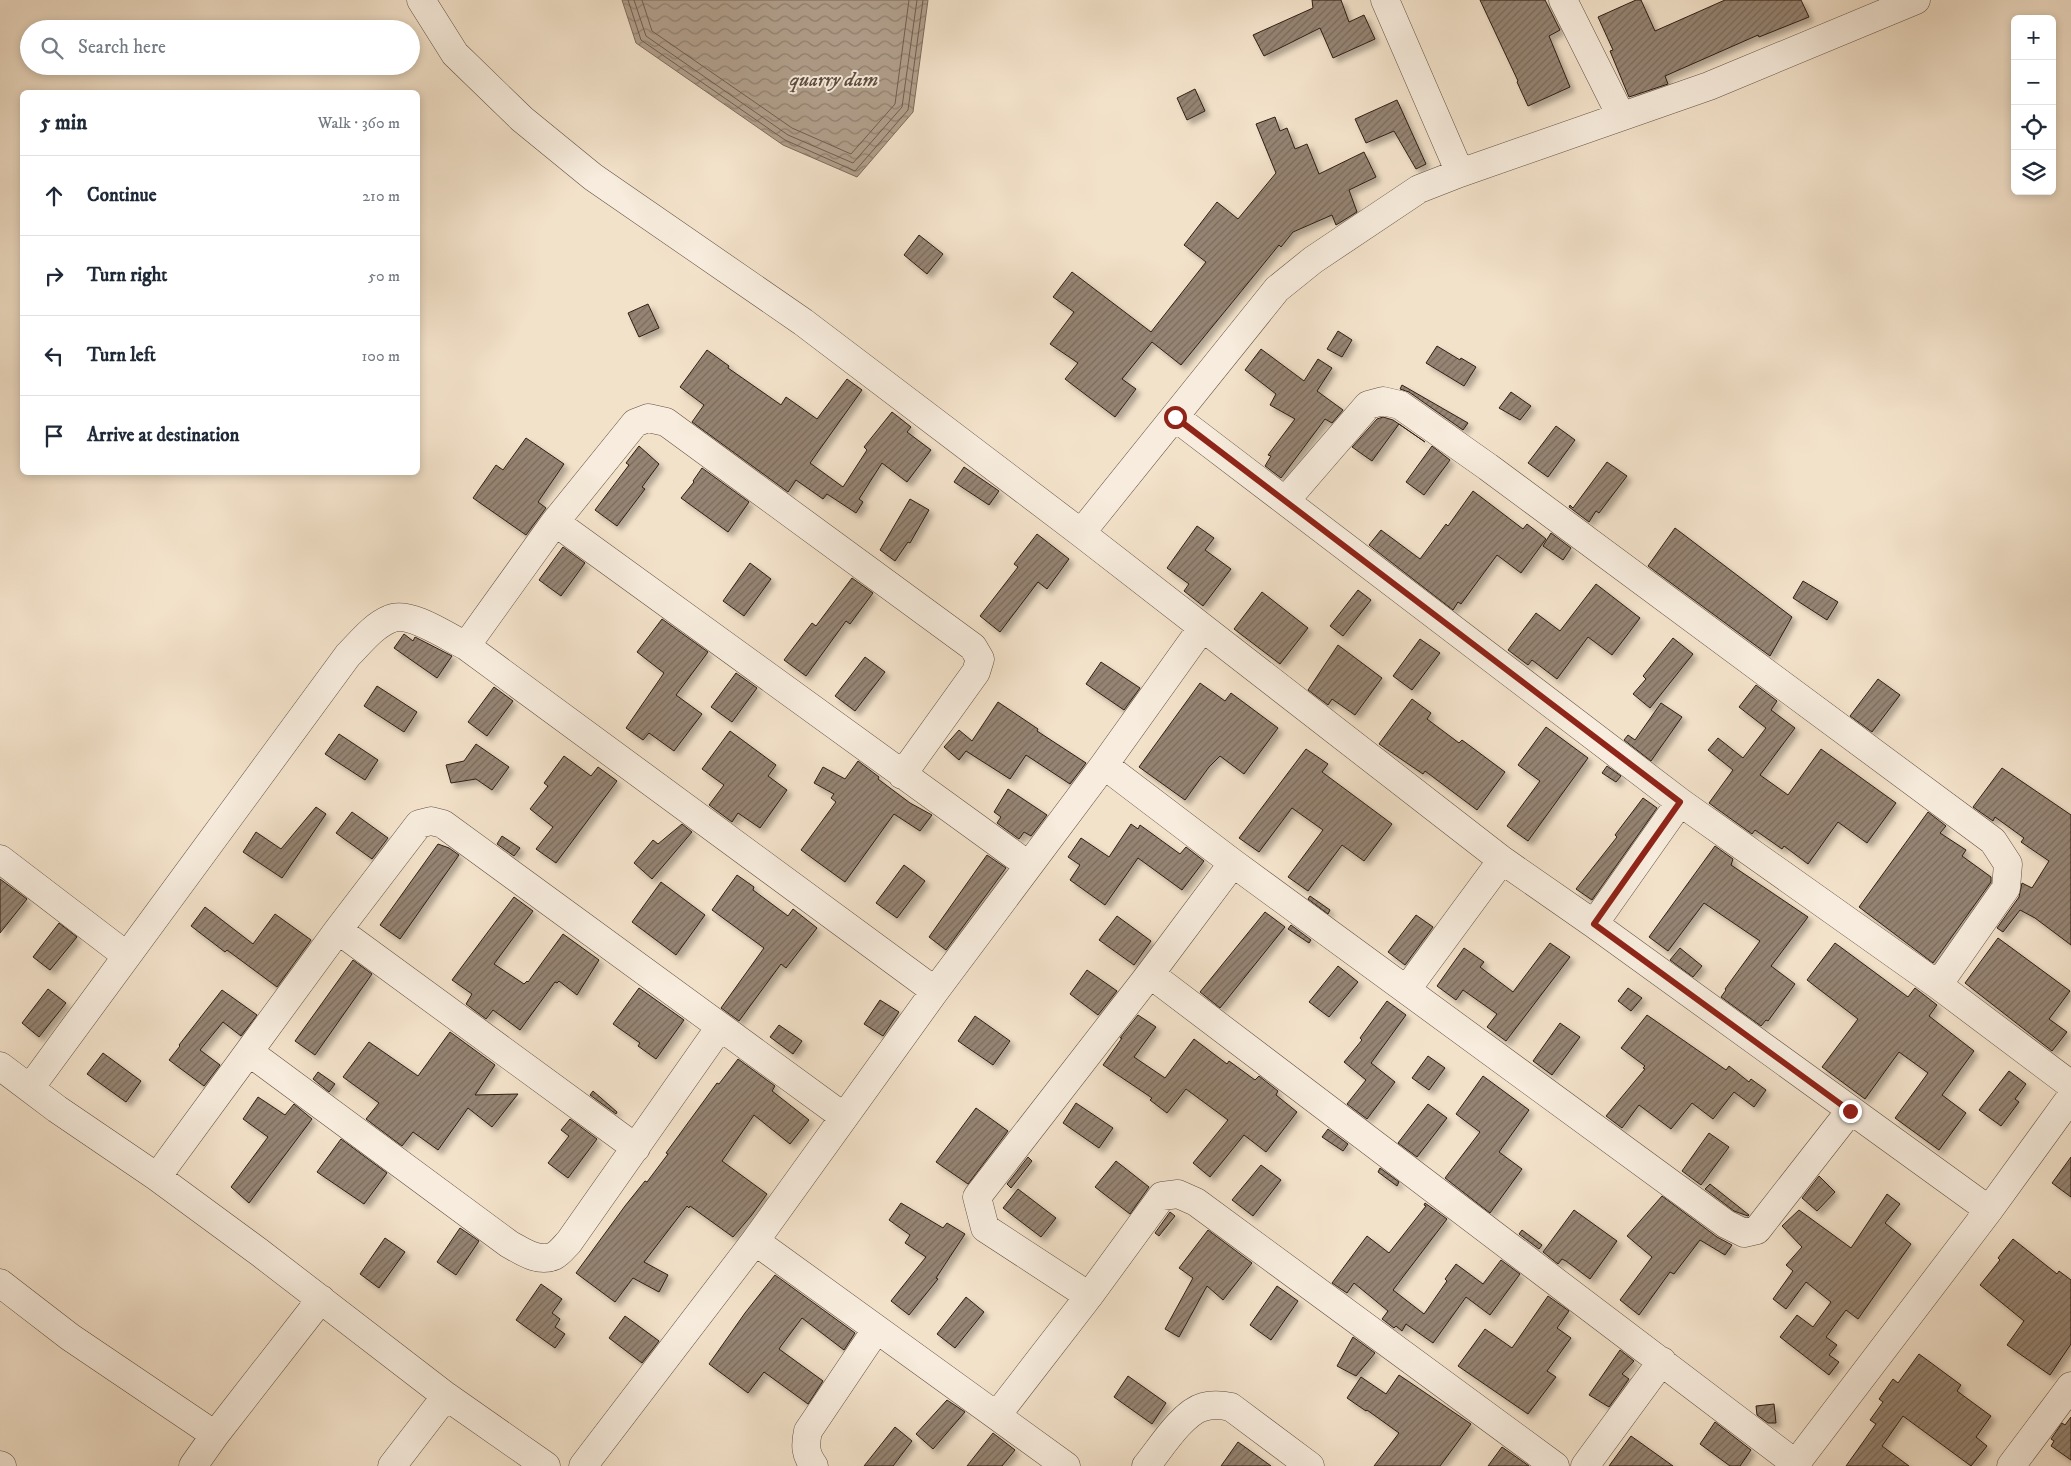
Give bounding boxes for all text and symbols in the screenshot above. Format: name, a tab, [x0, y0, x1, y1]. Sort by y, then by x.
map controls	[2011, 15, 2056, 195]
button: +	[2011, 15, 2056, 60]
search box	[20, 20, 420, 75]
icon: search	[38, 34, 66, 62]
text: Search here	[78, 36, 166, 59]
button: −	[2011, 60, 2056, 105]
water label: quarry dam	[789, 68, 878, 93]
button: locate	[2011, 105, 2056, 150]
text: 5 min	[40, 110, 87, 136]
text: Walk · 360 m	[318, 113, 400, 133]
button: layers	[2011, 150, 2056, 195]
icon: ahead	[40, 182, 68, 210]
text: Continue	[87, 184, 157, 207]
text: 210 m	[362, 186, 400, 206]
icon: right	[40, 262, 68, 290]
text: Turn right	[87, 264, 167, 287]
text: 50 m	[368, 266, 400, 286]
icon: left	[40, 342, 68, 370]
text: Turn left	[87, 344, 156, 367]
text: 100 m	[362, 346, 400, 366]
route start	[1164, 406, 1187, 429]
icon: arrive	[40, 422, 68, 450]
text: Arrive at destination	[87, 424, 239, 447]
route end	[1839, 1100, 1862, 1123]

